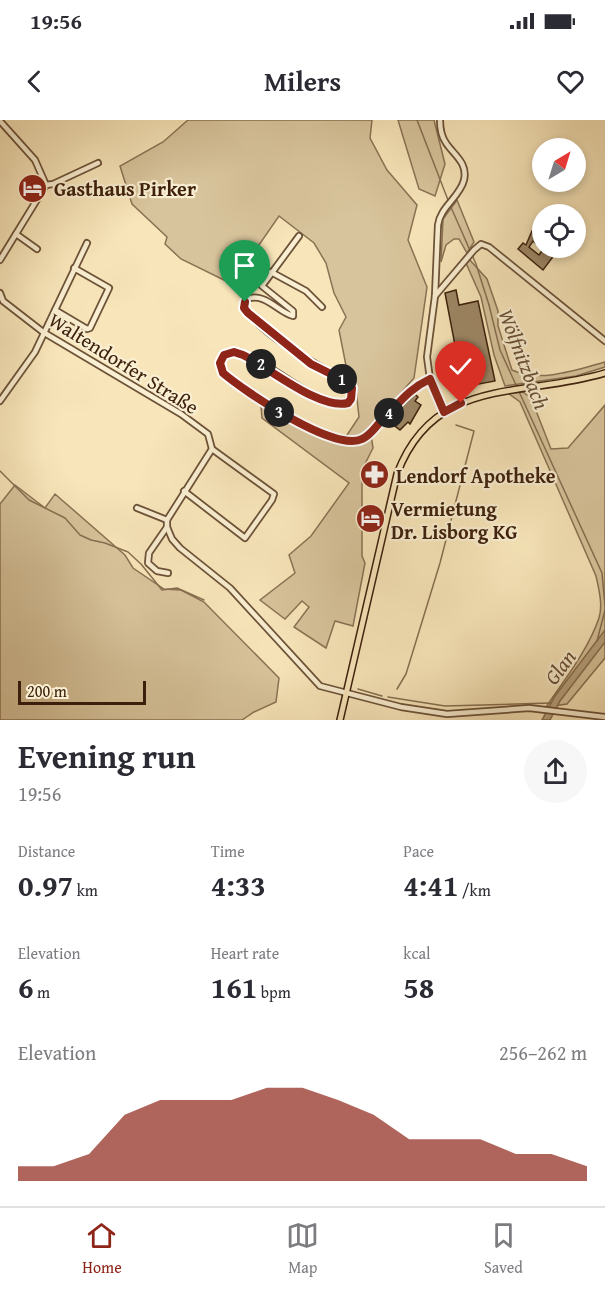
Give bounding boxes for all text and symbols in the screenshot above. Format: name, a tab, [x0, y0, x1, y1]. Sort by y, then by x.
text: 19:56	[30, 5, 82, 37]
text: Milers	[264, 61, 341, 101]
icon: back	[18, 65, 51, 98]
icon: heart	[554, 65, 587, 98]
north arrow	[532, 138, 586, 192]
map controls	[532, 138, 586, 258]
hotel icon: Gasthaus Pirker	[17, 172, 49, 204]
place label: Gasthaus Pirker	[54, 174, 196, 203]
button: locate	[532, 204, 586, 258]
pin	[219, 240, 270, 302]
icon: arrive	[228, 249, 261, 282]
water label: Wölfnitzbach	[491, 304, 558, 414]
street label: Waltendorfer Straße	[43, 305, 205, 421]
pin	[435, 341, 486, 403]
pin: 2	[246, 349, 276, 379]
icon: check	[444, 350, 477, 383]
text: 2	[257, 352, 265, 376]
pin: 1	[327, 364, 357, 394]
text: 1	[338, 367, 346, 391]
pin: 3	[264, 397, 294, 427]
pin: 4	[374, 398, 404, 428]
text: 3	[275, 400, 283, 424]
text: 4	[385, 401, 393, 425]
pharmacy icon: Lendorf Apotheke	[359, 459, 391, 491]
place label: Lendorf Apotheke	[396, 461, 556, 490]
place label: Vermietung Dr. Lisborg KG	[391, 494, 518, 546]
hotel icon: Vermietung Dr. Lisborg KG	[354, 503, 386, 535]
water label: Glan	[537, 643, 584, 691]
scale bar	[18, 678, 146, 706]
text: 200 m	[27, 679, 67, 703]
text: Evening run	[18, 732, 195, 780]
button: share	[524, 740, 587, 803]
text: 19:56	[18, 779, 61, 808]
text: Distance	[18, 839, 75, 863]
text: Time	[211, 839, 245, 863]
text: Pace	[403, 839, 434, 863]
text: 0.97	[18, 863, 73, 907]
text: 4:33	[211, 863, 266, 907]
text: 4:41	[403, 863, 458, 907]
text: km	[73, 878, 98, 902]
text: /km	[458, 878, 491, 902]
text: Elevation	[18, 941, 81, 965]
text: Heart rate	[211, 941, 279, 965]
text: kcal	[403, 941, 431, 965]
text: 6	[18, 965, 34, 1009]
text: 161	[211, 965, 257, 1009]
text: 58	[403, 965, 434, 1009]
text: m	[34, 980, 50, 1004]
text: bpm	[257, 980, 291, 1004]
text: Elevation	[18, 1038, 96, 1067]
text: 256–262 m	[499, 1038, 587, 1067]
tab: Home	[82, 1219, 122, 1279]
tab: Map	[286, 1219, 319, 1279]
tab: Saved	[484, 1219, 523, 1279]

